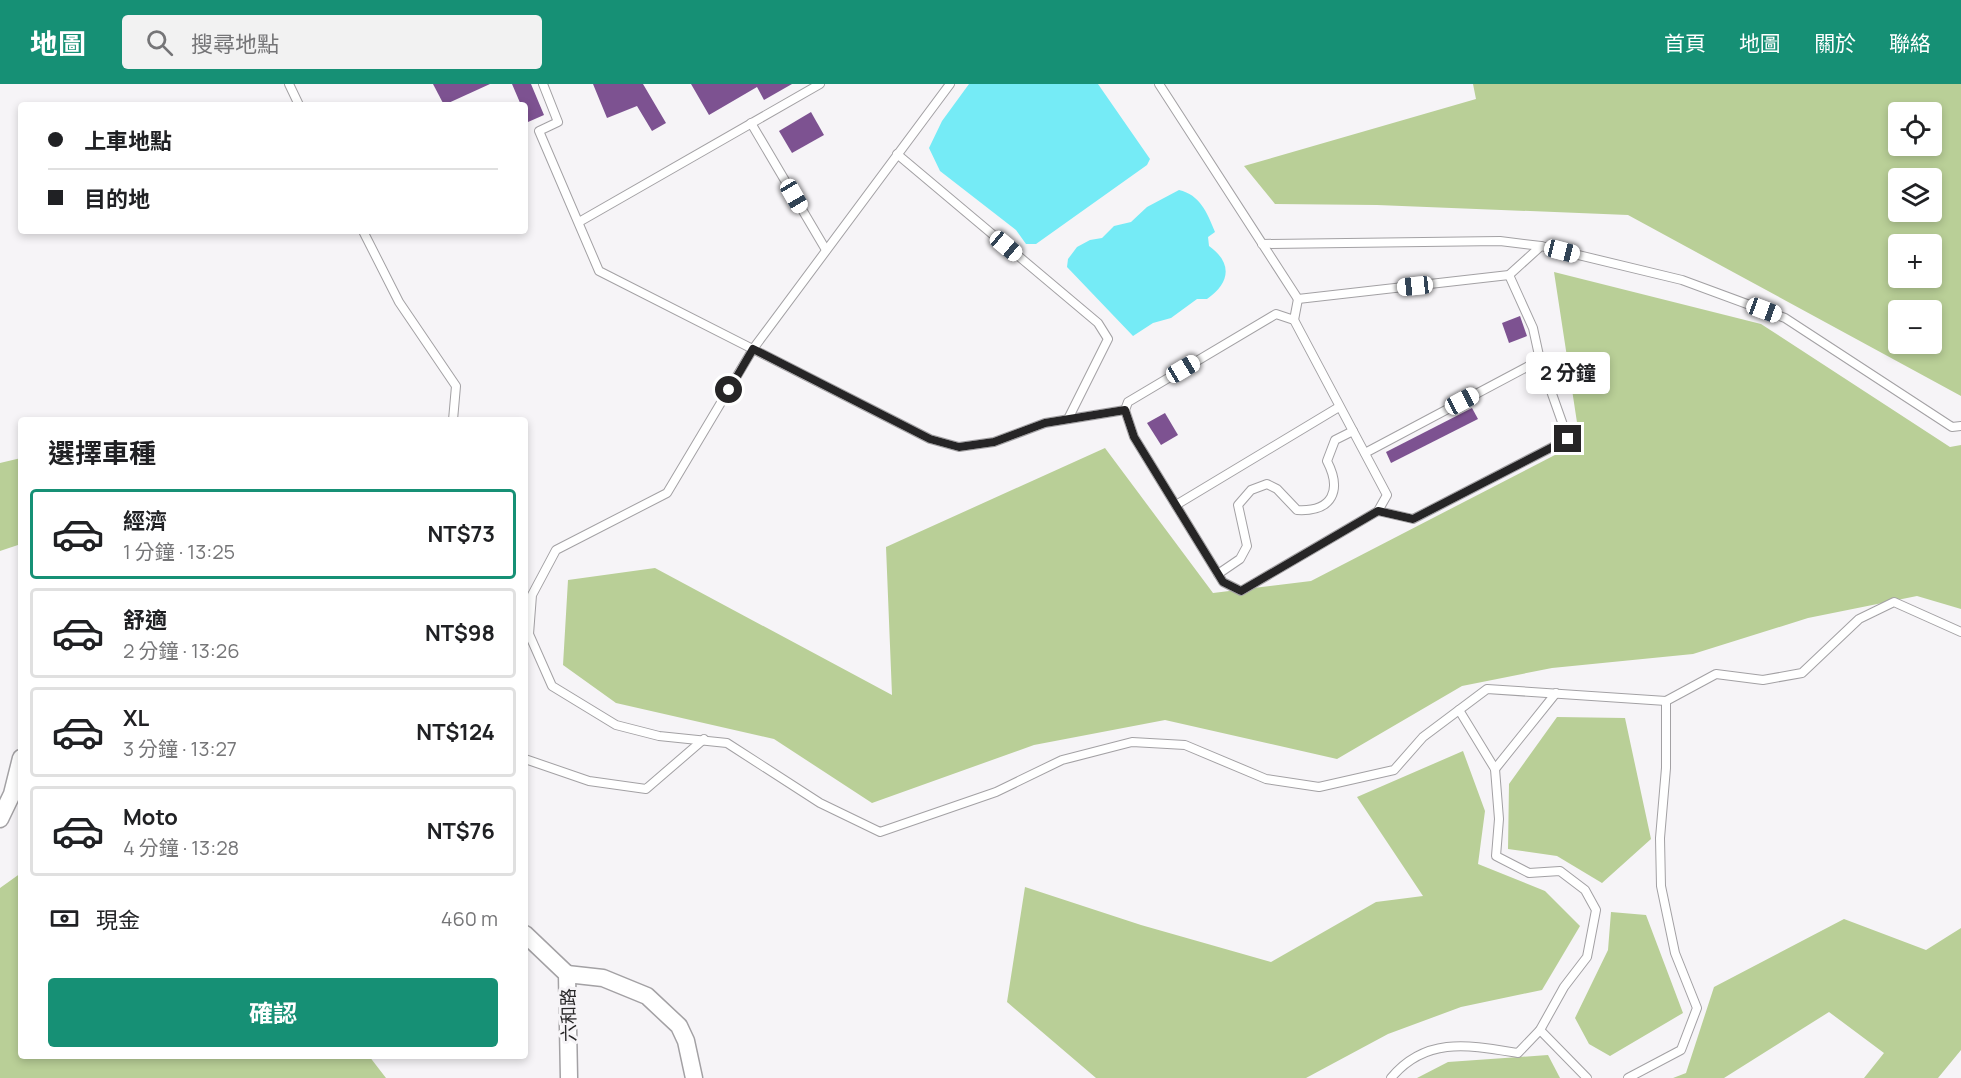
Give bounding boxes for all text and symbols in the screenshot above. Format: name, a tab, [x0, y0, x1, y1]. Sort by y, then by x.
search box	[122, 15, 542, 69]
text: 地圖	[30, 24, 86, 62]
icon: search	[143, 26, 176, 59]
text: 搜尋地點	[191, 29, 279, 59]
text: 首頁	[1664, 29, 1706, 57]
text: 地圖	[1739, 29, 1781, 57]
text: 關於	[1814, 29, 1856, 57]
text: 聯絡	[1889, 29, 1931, 57]
map controls	[1888, 102, 1942, 354]
button: locate	[1888, 102, 1942, 156]
text: 上車地點	[84, 126, 172, 156]
button: layers	[1888, 168, 1942, 222]
car	[777, 176, 811, 216]
text: 目的地	[84, 184, 150, 214]
car	[986, 228, 1026, 264]
button: +	[1888, 234, 1942, 288]
car	[1542, 238, 1582, 264]
car	[1396, 275, 1434, 297]
car	[1744, 295, 1784, 325]
button: −	[1888, 300, 1942, 354]
car	[1163, 352, 1203, 386]
callout: 2 分鐘	[1526, 352, 1610, 394]
text: 2 分鐘	[1540, 359, 1596, 386]
route start	[715, 376, 742, 403]
car	[1442, 385, 1482, 417]
route end	[1554, 425, 1581, 452]
text: 選擇車種	[48, 434, 156, 471]
text: 經濟	[123, 506, 167, 536]
icon: car	[51, 507, 105, 561]
text: NT$73	[428, 519, 495, 549]
text: 1 分鐘 · 13:25	[123, 538, 235, 565]
text: 舒適	[123, 605, 167, 635]
icon: car	[51, 606, 105, 660]
text: NT$98	[425, 618, 495, 648]
text: 2 分鐘 · 13:26	[123, 637, 240, 664]
text: XL	[123, 703, 149, 733]
icon: car	[51, 705, 105, 759]
text: NT$124	[416, 717, 495, 747]
text: 3 分鐘 · 13:27	[123, 735, 237, 762]
text: Moto	[123, 802, 178, 832]
icon: car	[51, 804, 105, 858]
text: NT$76	[427, 816, 495, 846]
text: 4 分鐘 · 13:28	[123, 834, 239, 861]
icon: cash	[48, 902, 81, 935]
text: 現金	[96, 905, 140, 935]
text: 460 m	[441, 905, 498, 932]
button: 確認	[48, 978, 498, 1047]
street label: 六和路	[556, 988, 580, 1042]

